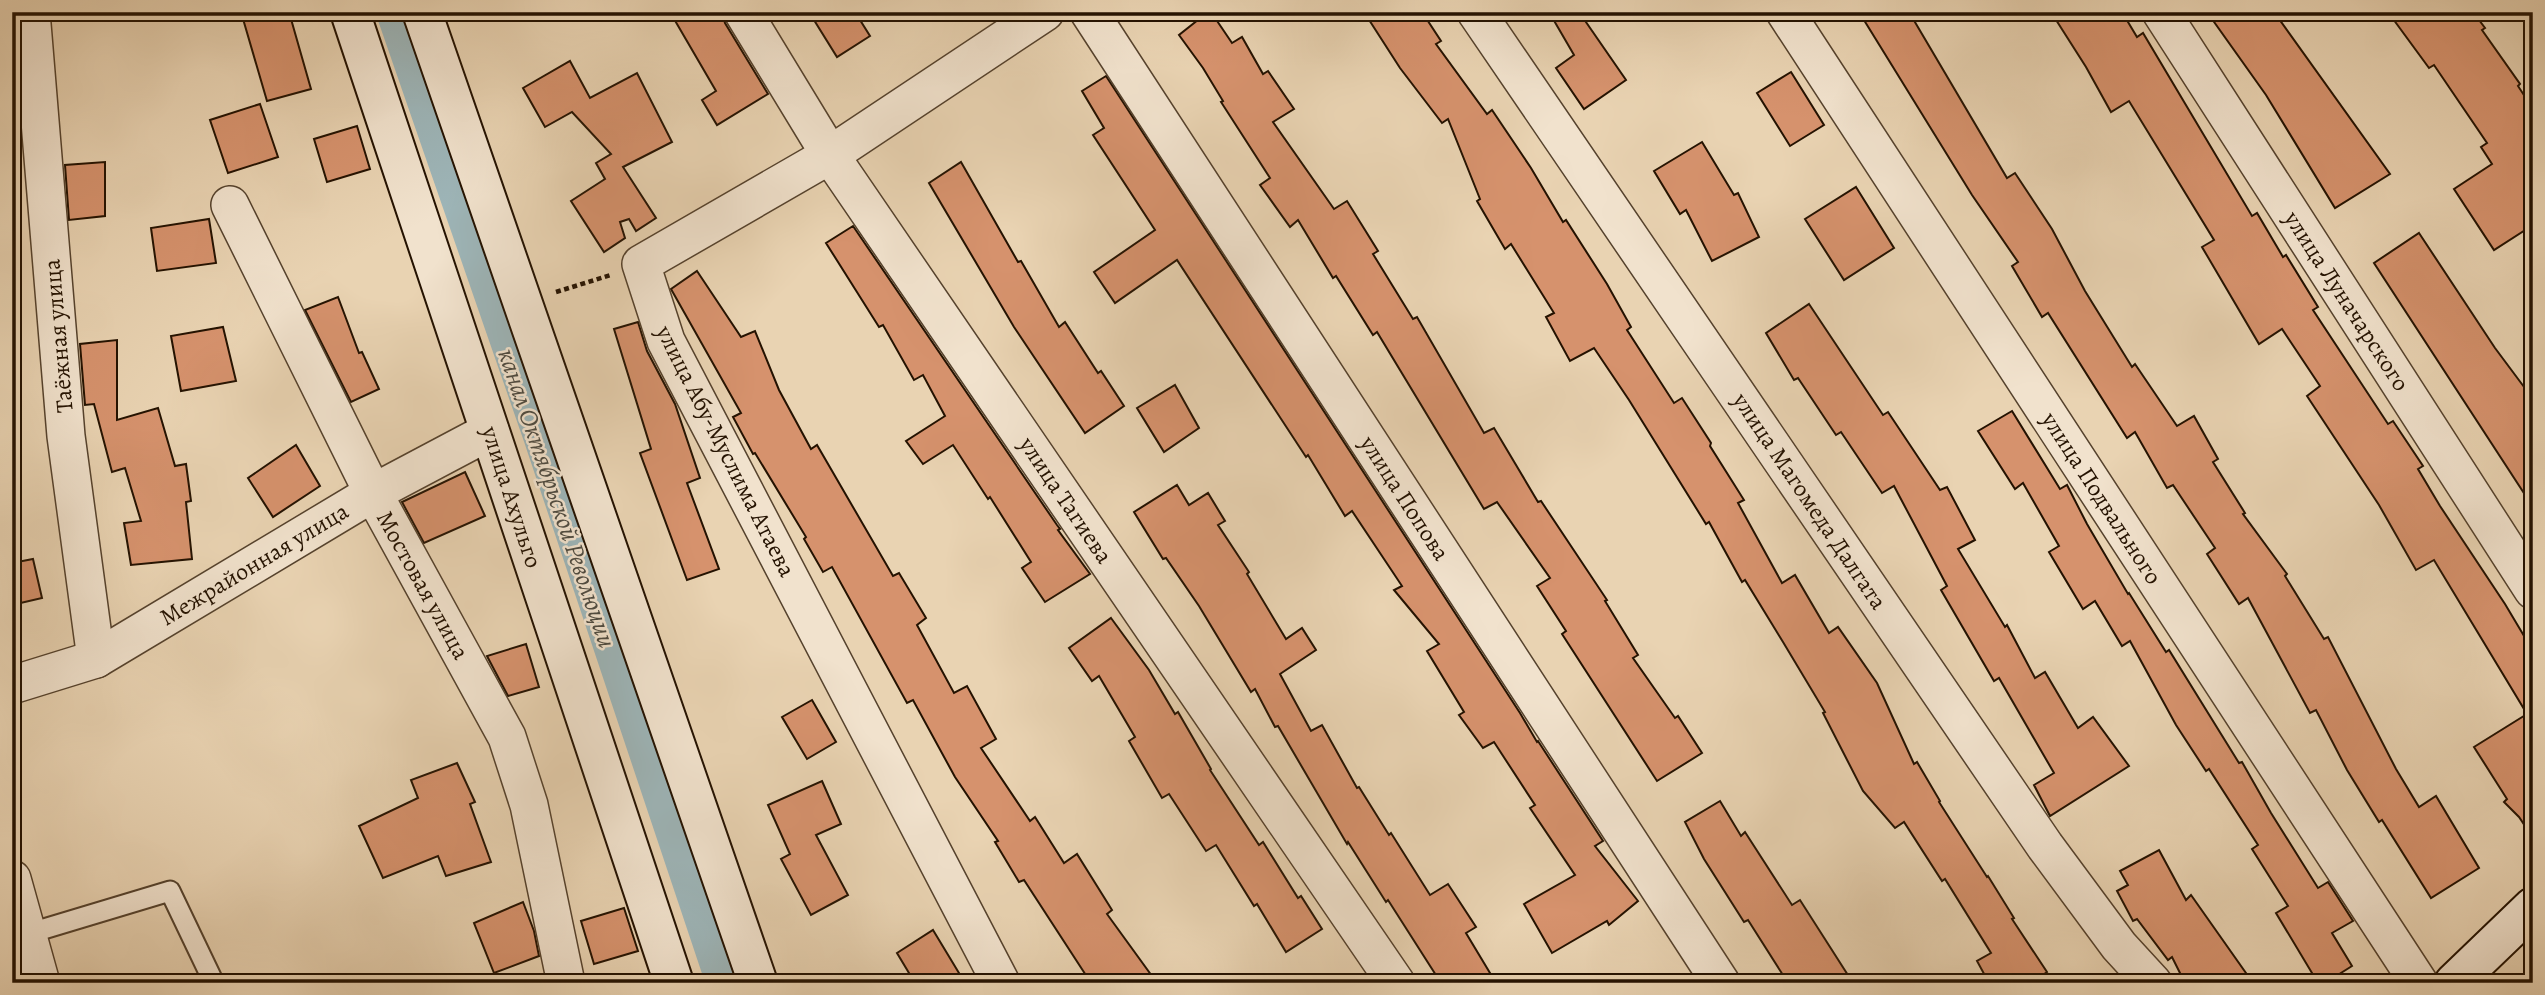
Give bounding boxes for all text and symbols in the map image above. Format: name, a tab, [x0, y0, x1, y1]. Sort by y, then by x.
street label: улица Луначарского	[2276, 204, 2417, 397]
street label: Таёжная улица	[35, 258, 81, 414]
street label: улица Абу-Муслима Атаева	[648, 319, 803, 582]
water label: канал Октябрьской Революции	[489, 344, 625, 652]
street label: улица Магомеда Далгата	[1725, 385, 1895, 616]
street label: улица Подвального	[2034, 405, 2170, 590]
street label: улица Ахульго	[474, 421, 550, 572]
street label: улица Попова	[1352, 428, 1457, 567]
street label: улица Тагиева	[1011, 430, 1120, 570]
street label: Межрайонная улица	[154, 495, 354, 633]
street label: Мостовая улица	[369, 505, 477, 665]

